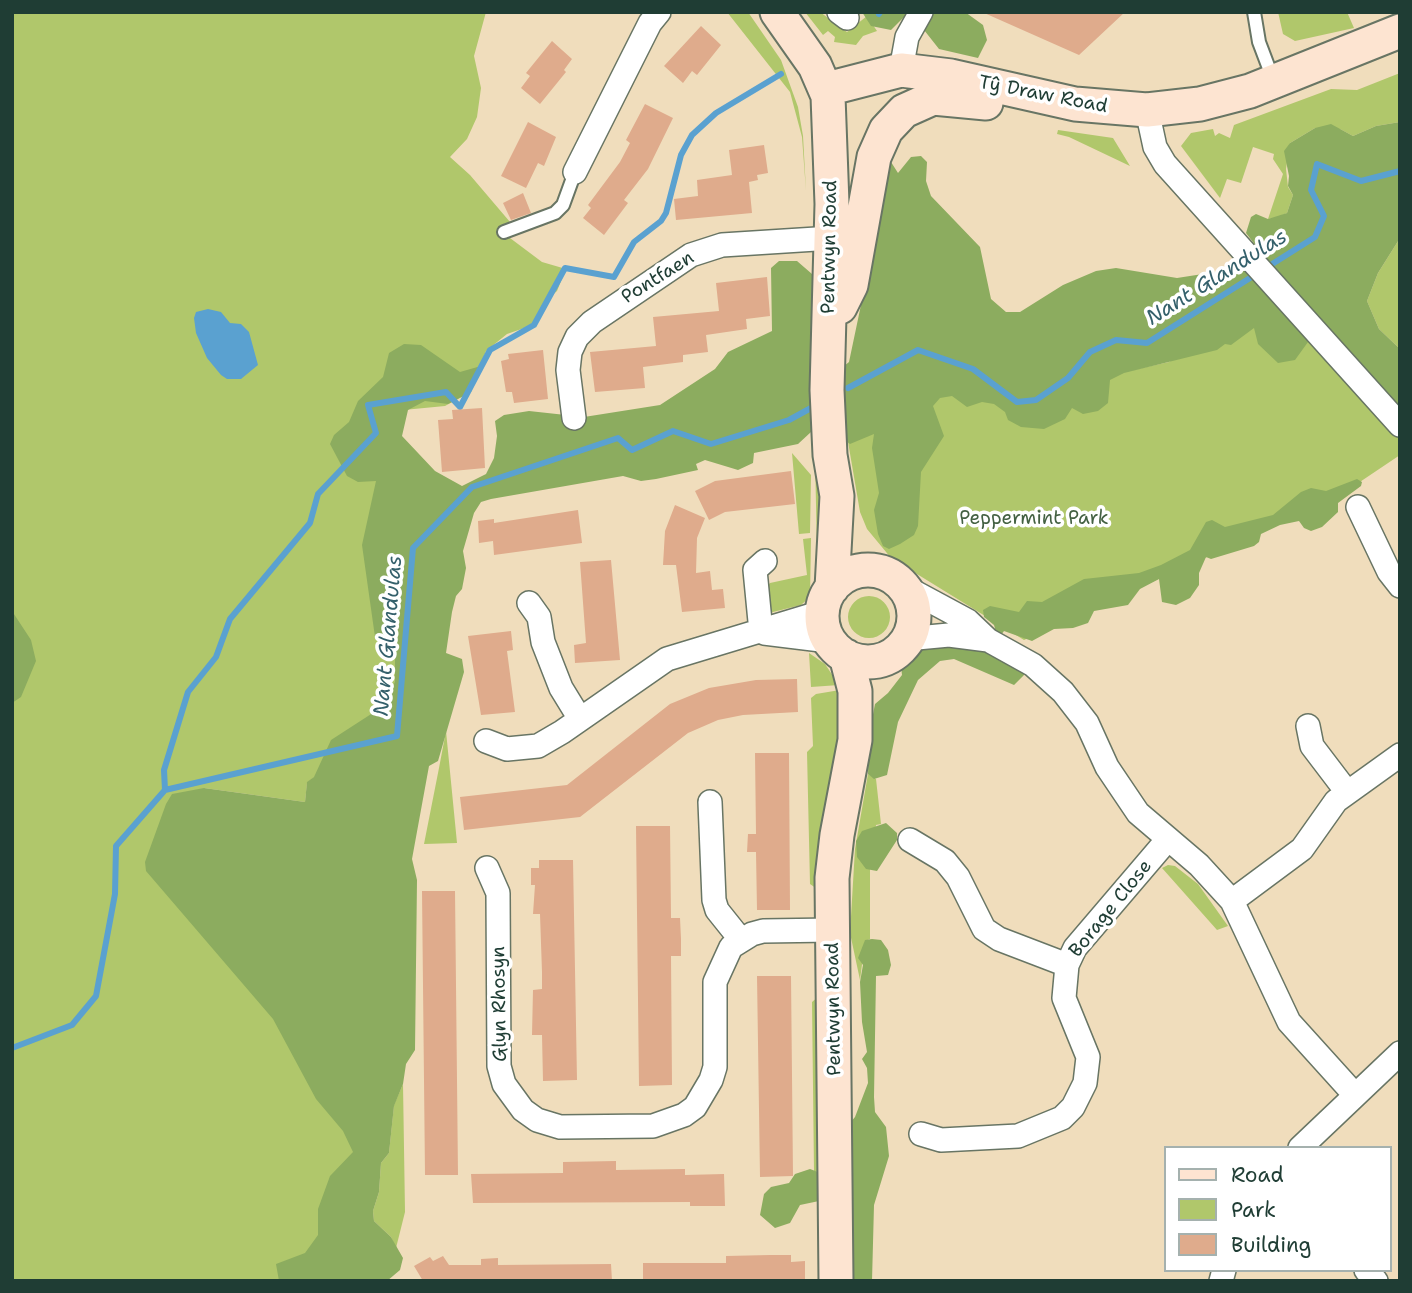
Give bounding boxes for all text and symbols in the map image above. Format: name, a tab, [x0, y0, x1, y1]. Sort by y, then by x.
street label: Tŷ Draw Road	[977, 71, 1109, 119]
street label: Pentwyn Road	[817, 180, 843, 314]
water label: Nant Glandulas	[1142, 225, 1292, 331]
street label: Pontfaen	[617, 247, 699, 309]
park label: Peppermint Park	[959, 508, 1109, 530]
water label: Nant Glandulas	[369, 555, 409, 717]
street label: Borage Close	[1065, 856, 1157, 962]
street label: Pentwyn Road	[821, 942, 847, 1076]
street label: Glyn Rhosyn	[488, 946, 512, 1062]
legend	[1164, 1146, 1391, 1272]
text: Road	[1231, 1161, 1284, 1189]
text: Park	[1231, 1196, 1276, 1224]
text: Building	[1231, 1231, 1311, 1259]

